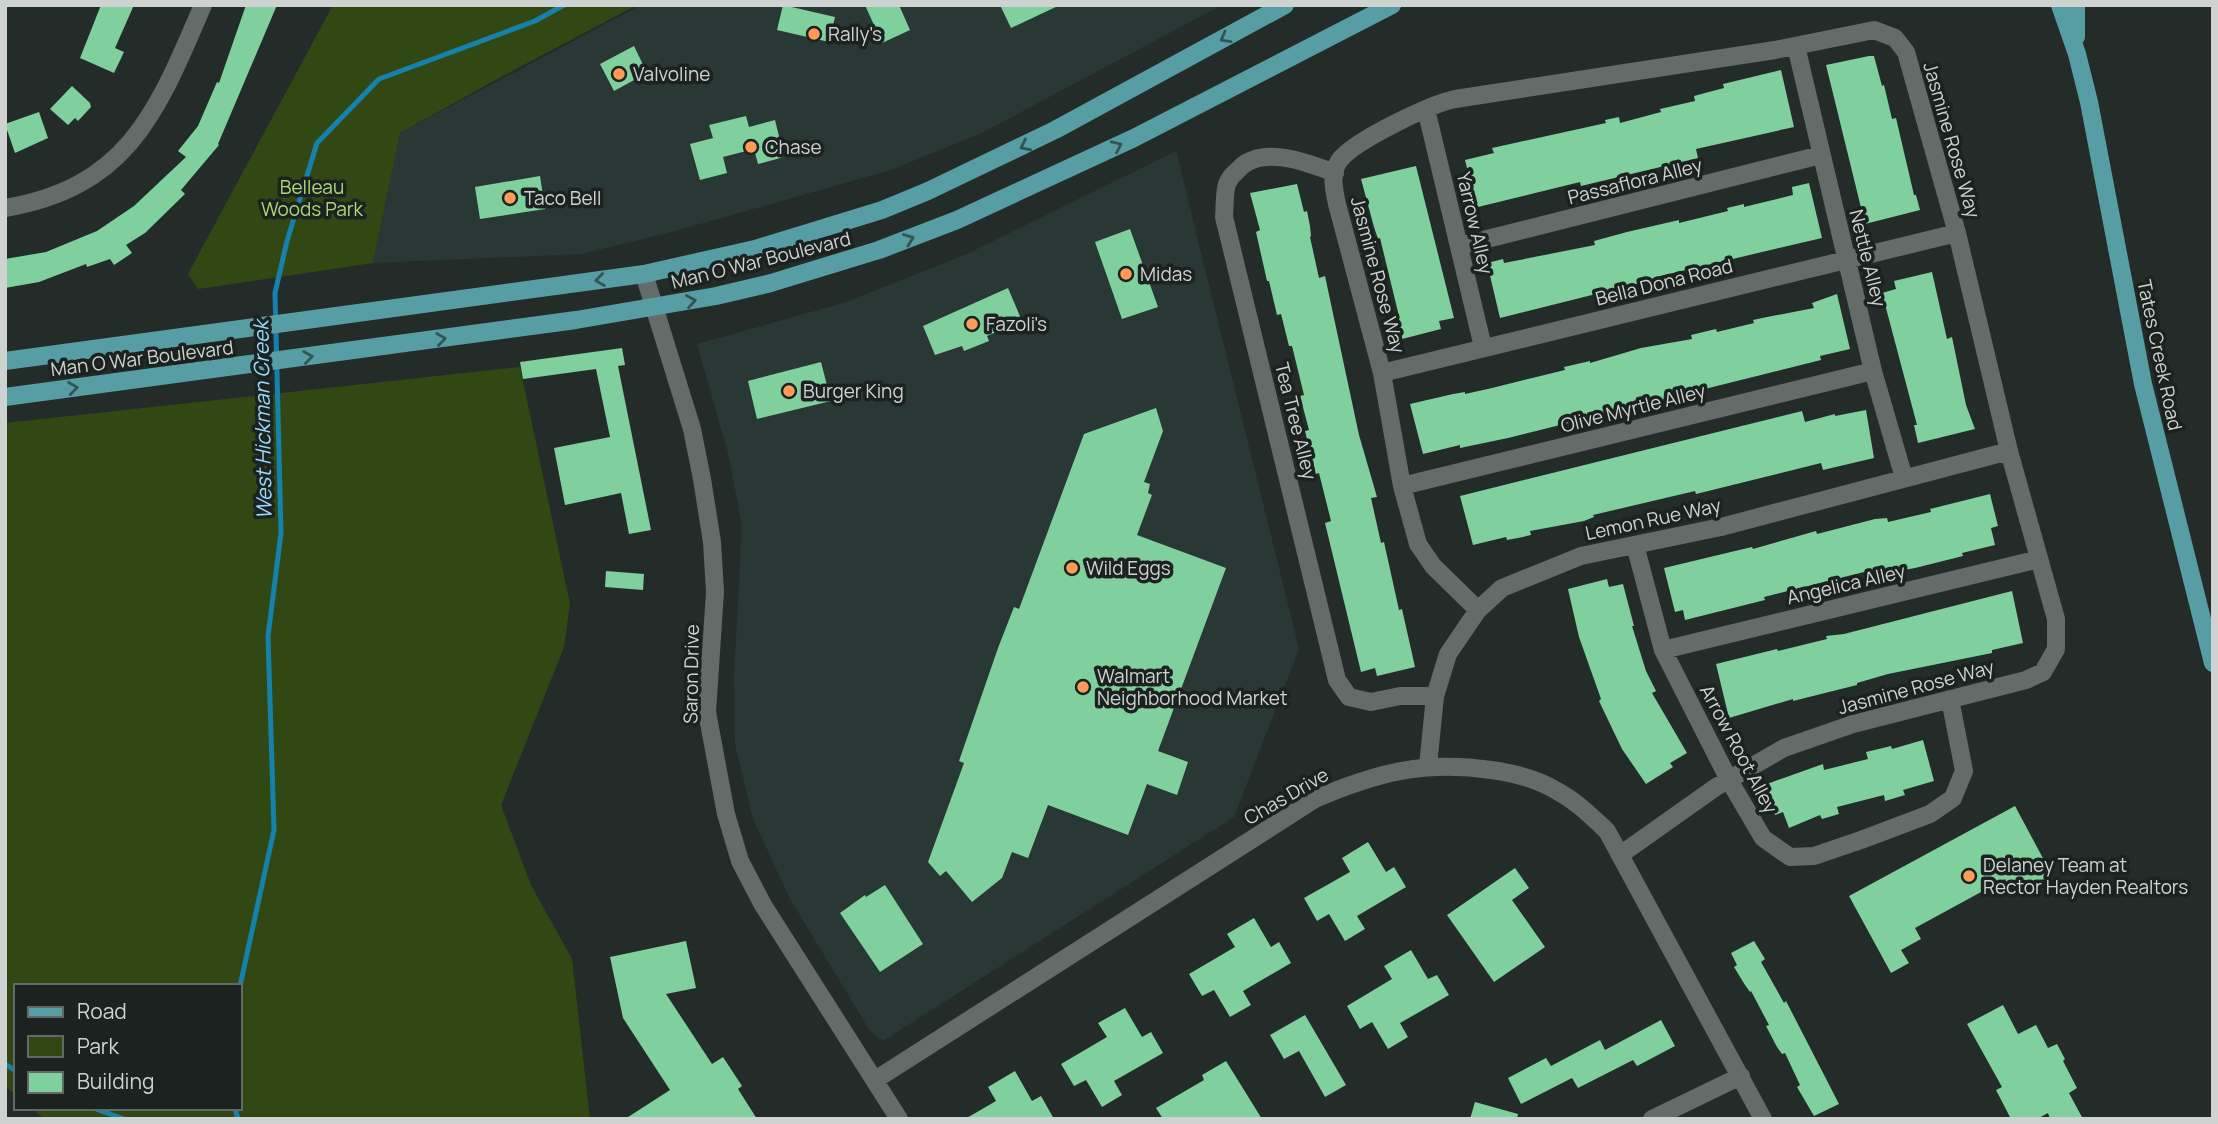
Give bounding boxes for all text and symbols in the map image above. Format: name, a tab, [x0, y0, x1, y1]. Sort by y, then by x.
place label: Rally's	[828, 21, 882, 47]
marker: Rally's	[806, 26, 822, 42]
one-way arrow	[1220, 30, 1232, 43]
street label: Jasmine Rose Way	[1917, 59, 1987, 221]
place label: Valvoline	[633, 61, 710, 87]
marker: Valvoline	[611, 66, 627, 82]
place label: Chase	[765, 134, 822, 160]
one-way arrow	[1020, 137, 1032, 151]
marker: Chase	[743, 139, 759, 155]
one-way arrow	[1110, 140, 1122, 154]
street label: Passaflora Alley	[1565, 152, 1705, 210]
street label: Yarrow Alley	[1451, 169, 1499, 277]
park label: Belleau Woods Park	[261, 174, 364, 222]
place label: Taco Bell	[524, 185, 601, 211]
marker: Taco Bell	[502, 190, 518, 206]
street label: Jasmine Rose Way	[1345, 194, 1411, 356]
street label: Nettle Alley	[1843, 207, 1893, 309]
street label: Man O War Boulevard	[669, 225, 853, 295]
one-way arrow	[902, 233, 914, 247]
street label: Bella Dona Road	[1593, 252, 1735, 312]
place label: Midas	[1140, 261, 1192, 287]
marker: Midas	[1118, 266, 1134, 282]
one-way arrow	[594, 272, 606, 287]
street label: Tates Creek Road	[2131, 277, 2189, 433]
one-way arrow	[685, 294, 696, 309]
place label: Fazoli's	[986, 311, 1047, 337]
marker: Fazoli's	[964, 316, 980, 332]
water label: West Hickman Creek	[246, 318, 278, 520]
one-way arrow	[436, 331, 447, 346]
street label: Man O War Boulevard	[49, 334, 235, 382]
one-way arrow	[302, 350, 314, 365]
street label: Tea Tree Alley	[1269, 360, 1323, 482]
street label: Olive Myrtle Alley	[1558, 377, 1708, 439]
place label: Burger King	[803, 378, 904, 404]
one-way arrow	[67, 380, 79, 395]
marker: Burger King	[781, 383, 797, 399]
street label: Lemon Rue Way	[1583, 492, 1723, 546]
place label: Wild Eggs	[1086, 555, 1171, 581]
street label: Angelica Alley	[1784, 558, 1908, 610]
marker: Wild Eggs	[1064, 560, 1080, 576]
street label: Saron Drive	[677, 624, 705, 724]
street label: Jasmine Rose Way	[1835, 654, 1997, 720]
place label: Walmart Neighborhood Market	[1097, 663, 1288, 711]
marker: Walmart Neighborhood Market	[1075, 679, 1091, 695]
street label: Arrow Root Alley	[1694, 680, 1784, 818]
street label: Chas Drive	[1239, 761, 1333, 831]
place label: Delaney Team at Rector Hayden Realtors	[1983, 852, 2188, 900]
marker: Delaney Team at Rector Hayden Realtors	[1961, 868, 1977, 884]
legend	[14, 984, 242, 1110]
text: Road	[77, 997, 127, 1025]
text: Park	[77, 1032, 119, 1060]
text: Building	[77, 1067, 154, 1095]

